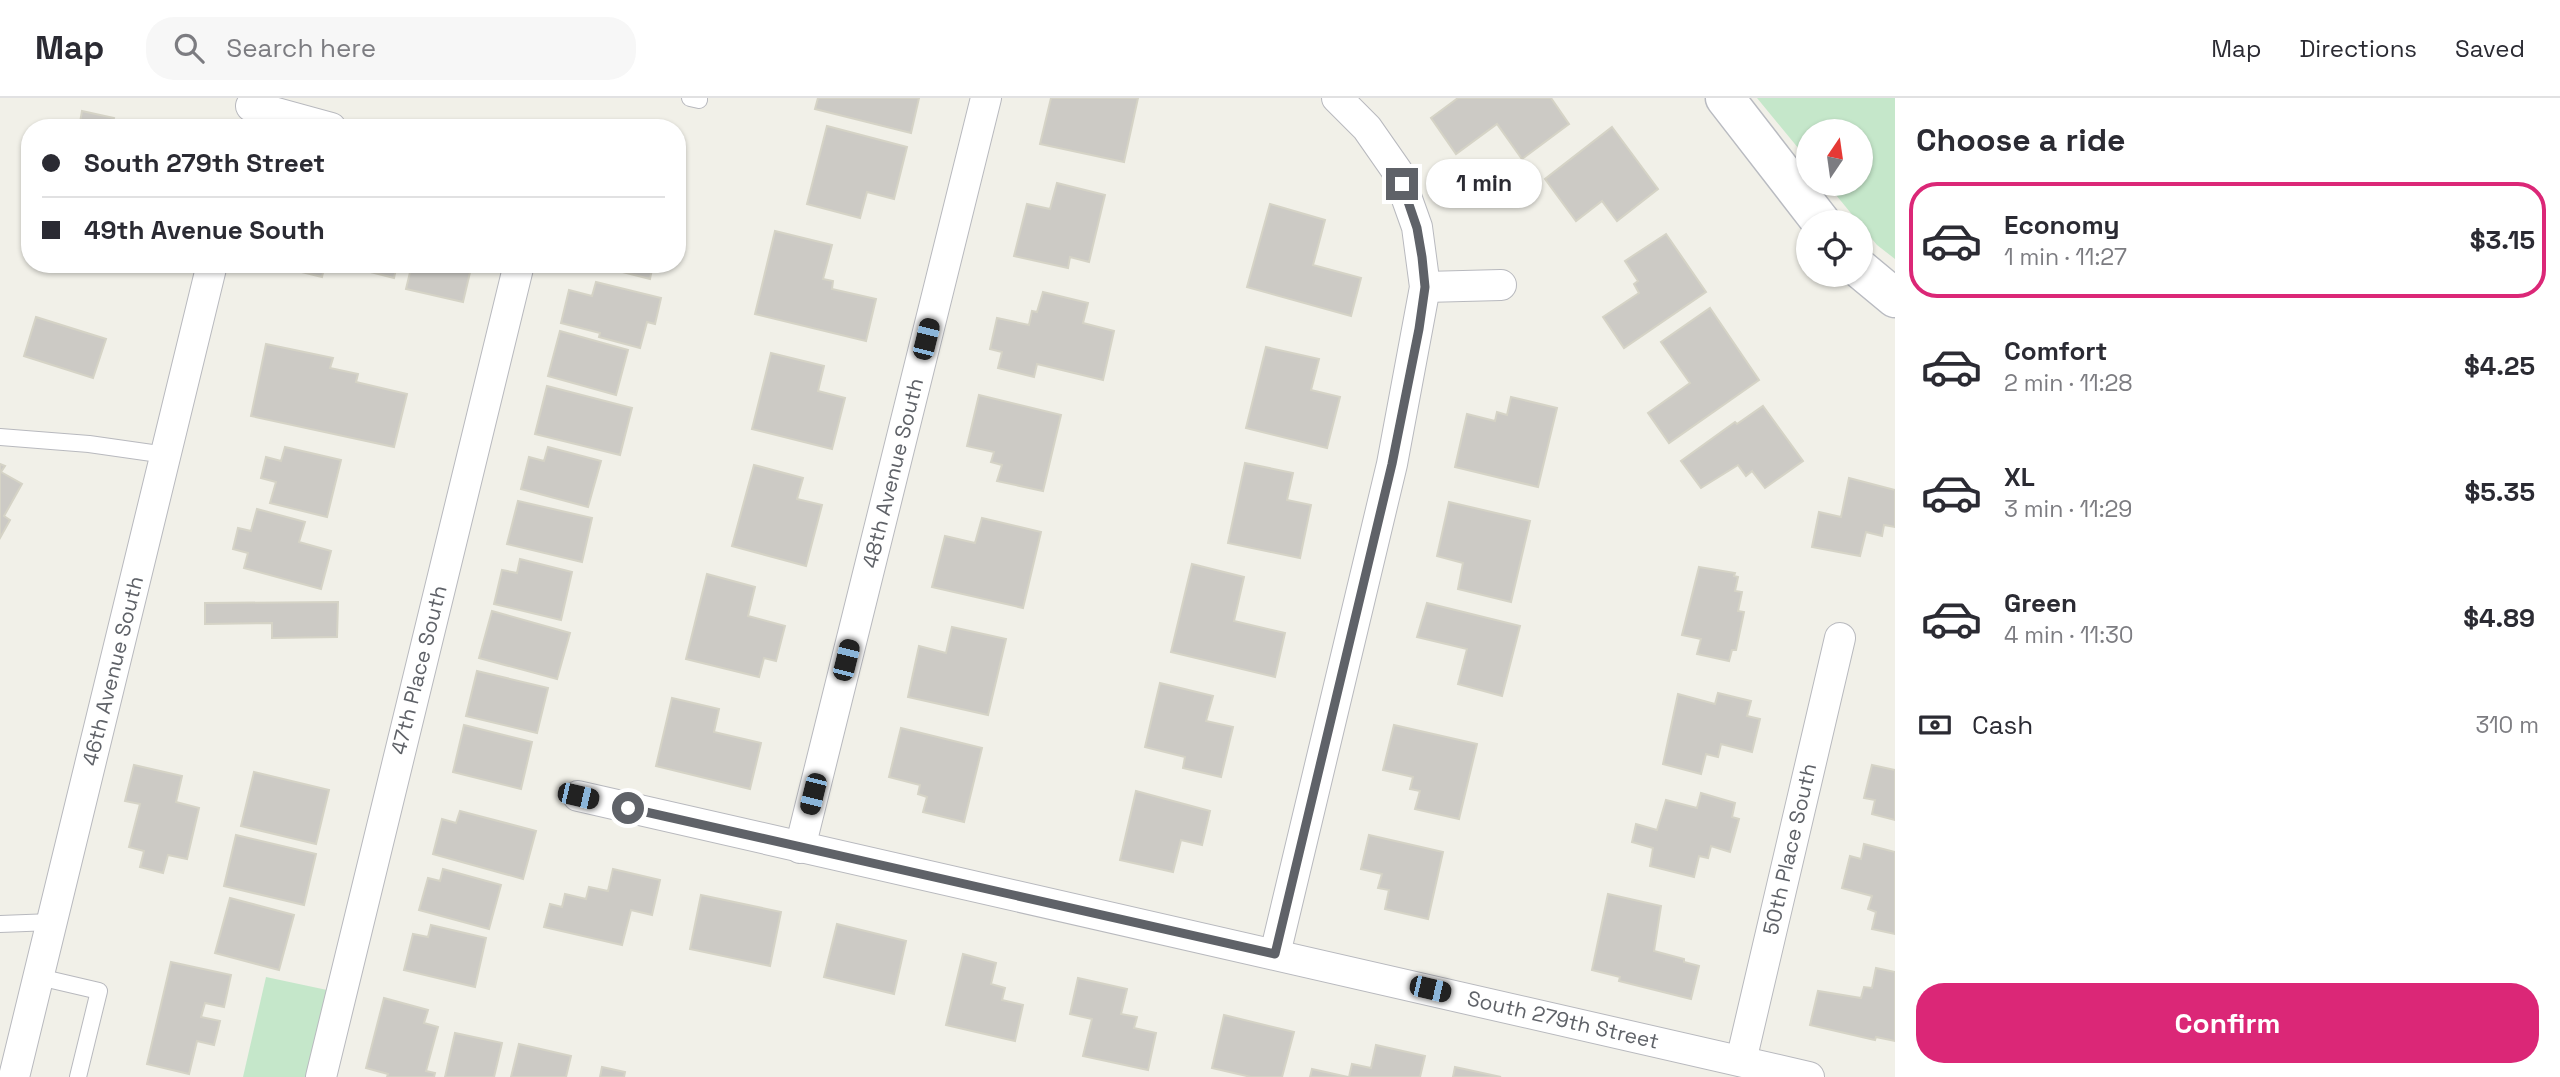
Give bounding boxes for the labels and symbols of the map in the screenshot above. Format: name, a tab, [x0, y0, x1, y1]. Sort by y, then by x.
north arrow	[1796, 119, 1872, 196]
callout: 1 min	[1426, 160, 1542, 208]
route end	[1386, 168, 1418, 200]
car	[911, 316, 942, 362]
street label: 48th Avenue South	[856, 375, 929, 571]
street label: 46th Avenue South	[76, 573, 149, 768]
street label: 47th Place South	[384, 582, 453, 757]
car	[831, 637, 862, 683]
street label: 50th Place South	[1757, 761, 1822, 937]
car	[798, 771, 829, 817]
car	[556, 781, 601, 811]
route start	[612, 792, 644, 824]
car	[1408, 974, 1453, 1004]
street label: South 279th Street	[1465, 984, 1662, 1055]

